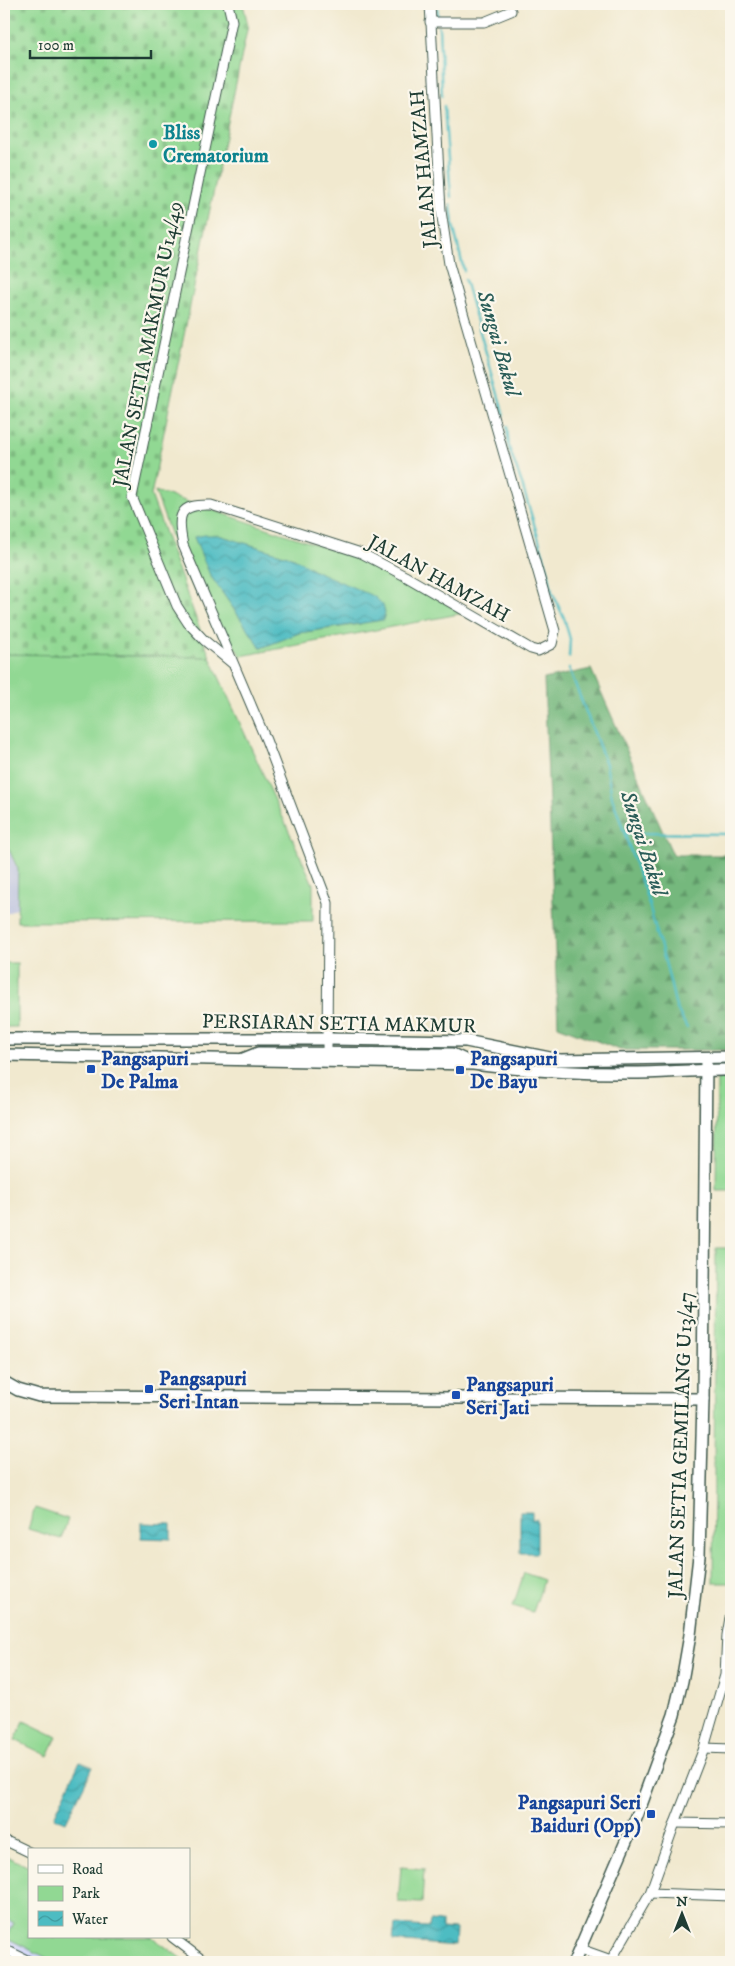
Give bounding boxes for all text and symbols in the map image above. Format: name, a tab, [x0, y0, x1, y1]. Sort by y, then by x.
scale bar	[30, 28, 151, 60]
text: 100 m	[38, 36, 74, 55]
street label: JALAN HAMZAH	[405, 89, 444, 251]
place label: Bliss Crematorium	[163, 121, 269, 169]
marker: Bliss Crematorium	[147, 138, 159, 150]
street label: JALAN SETIA MAKMUR U14/49	[108, 199, 188, 491]
water label: Sungai Bakul	[470, 286, 526, 402]
street label: JALAN HAMZAH	[361, 529, 514, 629]
water label: Sungai Bakul	[614, 787, 673, 901]
street label: PERSIARAN SETIA MAKMUR	[202, 1010, 476, 1039]
place label: Pangsapuri De Palma	[101, 1047, 189, 1095]
place label: Pangsapuri De Bayu	[470, 1047, 558, 1095]
marker: Pangsapuri De Palma	[85, 1063, 97, 1075]
marker: Pangsapuri De Bayu	[454, 1064, 466, 1076]
street label: JALAN SETIA GEMILANG U13/47	[664, 1291, 699, 1601]
place label: Pangsapuri Seri Intan	[159, 1367, 247, 1415]
place label: Pangsapuri Seri Jati	[466, 1373, 554, 1421]
marker: Pangsapuri Seri Intan	[143, 1383, 155, 1395]
marker: Pangsapuri Seri Jati	[450, 1389, 462, 1401]
place label: Pangsapuri Seri Baiduri (Opp)	[518, 1791, 641, 1839]
marker: Pangsapuri Seri Baiduri (Opp)	[645, 1808, 657, 1820]
legend	[28, 1848, 190, 1938]
text: Road	[72, 1860, 104, 1879]
text: Park	[72, 1884, 101, 1903]
north arrow	[658, 1888, 708, 1938]
text: N	[676, 1893, 688, 1911]
text: Water	[71, 1910, 108, 1929]

